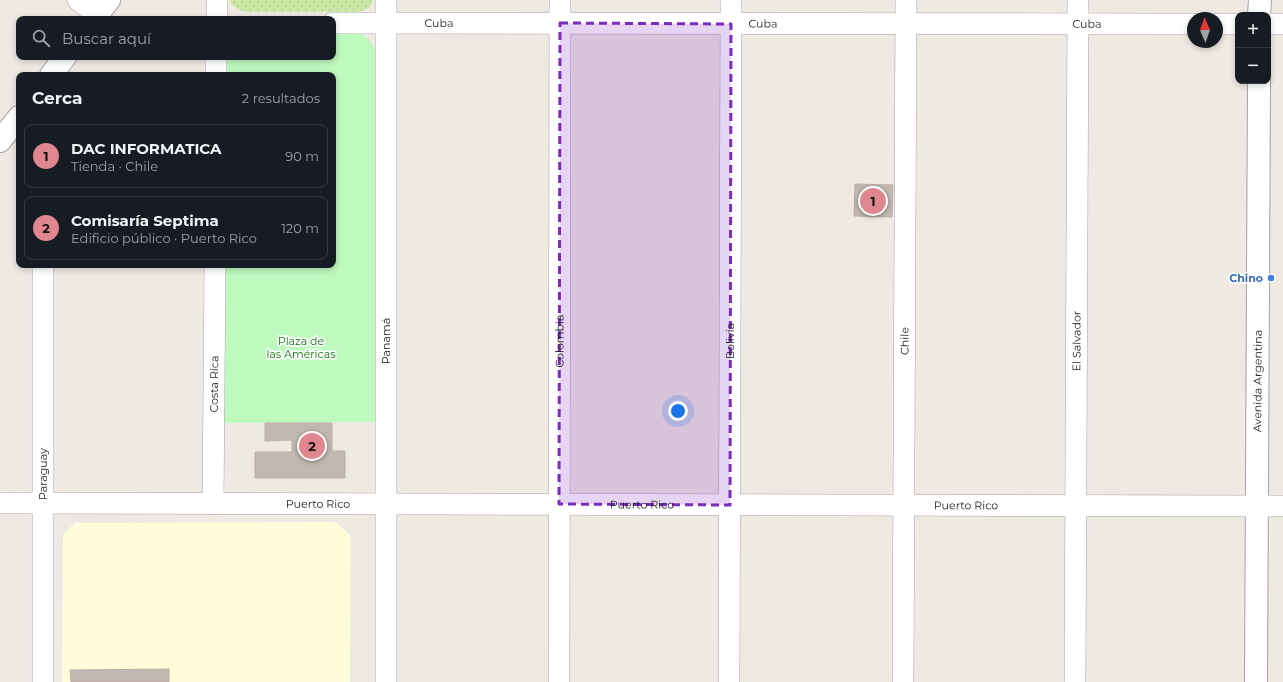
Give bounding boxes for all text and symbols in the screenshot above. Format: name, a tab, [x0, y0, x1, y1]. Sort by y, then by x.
north arrow	[1187, 12, 1223, 48]
map controls	[1235, 12, 1271, 84]
button: +	[1235, 12, 1271, 48]
search box	[16, 16, 336, 60]
street label: Cuba	[425, 16, 453, 30]
street label: Cuba	[749, 16, 777, 31]
street label: Cuba	[1073, 17, 1101, 31]
icon: search	[30, 27, 52, 49]
text: Buscar aquí	[62, 29, 151, 48]
button: −	[1235, 48, 1271, 84]
text: Cerca	[32, 88, 82, 108]
text: 2 resultados	[242, 90, 320, 106]
text: DAC INFORMATICA	[71, 139, 222, 158]
text: 1	[43, 148, 49, 164]
text: 90 m	[285, 148, 319, 164]
text: Tienda · Chile	[71, 158, 158, 174]
pin: 1	[860, 186, 886, 216]
text: Comisaría Septima	[71, 211, 219, 230]
text: 2	[42, 220, 50, 236]
text: 120 m	[281, 220, 319, 236]
text: Edificio público · Puerto Rico	[71, 230, 257, 246]
place label: Chino	[1229, 271, 1263, 285]
marker: Chino	[1266, 273, 1276, 283]
street label: El Salvador	[1069, 311, 1084, 371]
street label: Colombia	[552, 315, 567, 367]
street label: Panamá	[379, 318, 393, 364]
street label: Bolivia	[723, 323, 737, 359]
street label: Chile	[897, 327, 912, 355]
street label: Avenida Argentina	[1250, 330, 1265, 432]
park label: Plaza de las Américas	[266, 334, 336, 361]
street label: Costa Rica	[207, 355, 221, 413]
your location	[668, 401, 688, 421]
pin: 2	[299, 431, 325, 461]
street label: Paraguay	[36, 448, 50, 500]
street label: Puerto Rico	[286, 497, 350, 511]
street label: Puerto Rico	[610, 497, 674, 512]
street label: Puerto Rico	[934, 498, 998, 512]

